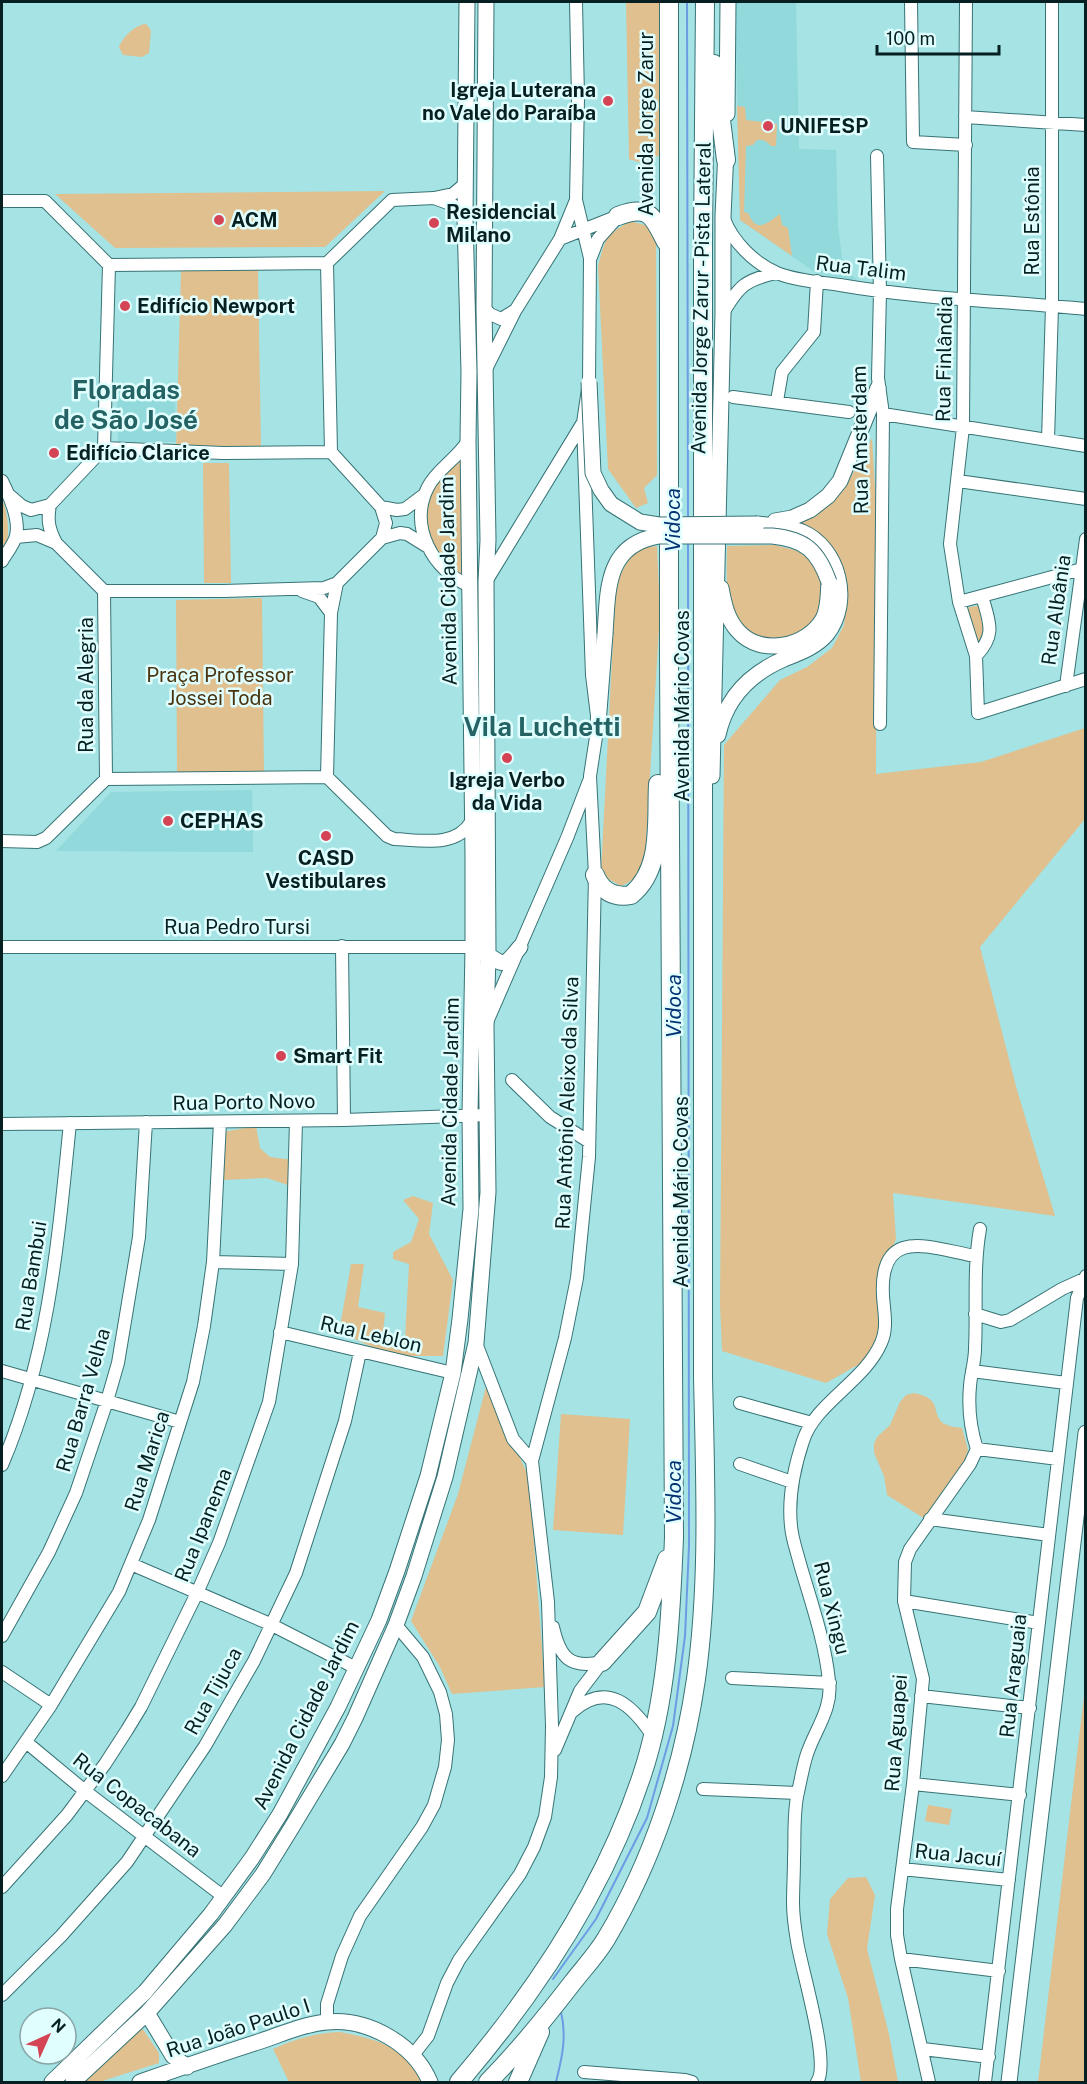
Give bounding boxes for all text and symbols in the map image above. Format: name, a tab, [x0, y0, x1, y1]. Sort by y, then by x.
scale bar	[877, 18, 998, 56]
text: 100 m	[886, 28, 935, 49]
street label: Avenida Jorge Zarur	[634, 32, 658, 216]
place label: Igreja Luterana no Vale do Paraíba	[422, 78, 596, 125]
marker: Igreja Luterana no Vale do Paraíba	[601, 94, 615, 108]
place label: UNIFESP	[780, 114, 868, 138]
marker: UNIFESP	[761, 119, 775, 133]
street label: Avenida Jorge Zarur - Pista Lateral	[686, 141, 716, 455]
street label: Rua Estônia	[1020, 166, 1044, 276]
place label: Residencial Milano	[446, 200, 557, 247]
place label: ACM	[231, 208, 278, 232]
marker: ACM	[212, 213, 226, 227]
marker: Residencial Milano	[427, 216, 441, 230]
street label: Rua Talim	[814, 251, 908, 285]
place label: Edifício Newport	[137, 294, 295, 318]
street label: Rua Finlândia	[931, 296, 957, 422]
marker: Edifício Newport	[118, 299, 132, 313]
street label: Rua Amsterdam	[847, 365, 873, 515]
district label: Floradas de São José	[54, 374, 198, 435]
place label: Edifício Clarice	[66, 441, 210, 465]
marker: Edifício Clarice	[47, 446, 61, 460]
street label: Avenida Cidade Jardim	[434, 476, 462, 686]
water label: Vidoca	[660, 488, 685, 552]
street label: Rua Albânia	[1036, 553, 1076, 667]
street label: Avenida Mário Covas	[670, 610, 694, 802]
street label: Rua da Alegria	[74, 617, 98, 753]
park label: Praça Professor Jossei Toda	[146, 663, 294, 710]
district label: Vila Luchetti	[464, 711, 620, 742]
marker: Igreja Verbo da Vida	[500, 751, 514, 765]
place label: Igreja Verbo da Vida	[449, 768, 565, 815]
place label: CEPHAS	[180, 809, 264, 833]
marker: CEPHAS	[161, 814, 175, 828]
marker: CASD Vestibulares	[319, 829, 333, 843]
place label: CASD Vestibulares	[266, 846, 386, 893]
street label: Rua Pedro Tursi	[164, 915, 310, 939]
water label: Vidoca	[661, 974, 686, 1038]
street label: Rua Antônio Aleixo da Silva	[551, 976, 583, 1230]
street label: Avenida Cidade Jardim	[436, 997, 464, 1207]
place label: Smart Fit	[293, 1044, 383, 1068]
marker: Smart Fit	[274, 1049, 288, 1063]
street label: Rua Porto Novo	[172, 1089, 316, 1115]
street label: Avenida Mário Covas	[669, 1096, 693, 1288]
street label: Rua Bambui	[10, 1219, 52, 1333]
street label: Rua Leblon	[318, 1311, 424, 1357]
street label: Rua Barra Velha	[51, 1325, 115, 1475]
street label: Rua Marica	[119, 1408, 175, 1514]
water label: Vidoca	[661, 1460, 686, 1524]
street label: Rua Ipanema	[169, 1465, 237, 1585]
street label: Rua Xingu	[809, 1559, 855, 1657]
street label: Rua Araguaia	[995, 1613, 1031, 1739]
street label: Avenida Cidade Jardim	[248, 1616, 364, 1814]
street label: Rua Tijuca	[179, 1643, 247, 1739]
street label: Rua Aguapei	[880, 1673, 912, 1793]
street label: Rua Copacabana	[68, 1748, 206, 1862]
street label: Rua Jacuí	[913, 1839, 1004, 1872]
street label: Rua João Paulo I	[163, 1993, 313, 2063]
north arrow	[18, 2006, 78, 2066]
text: N	[47, 2015, 69, 2037]

